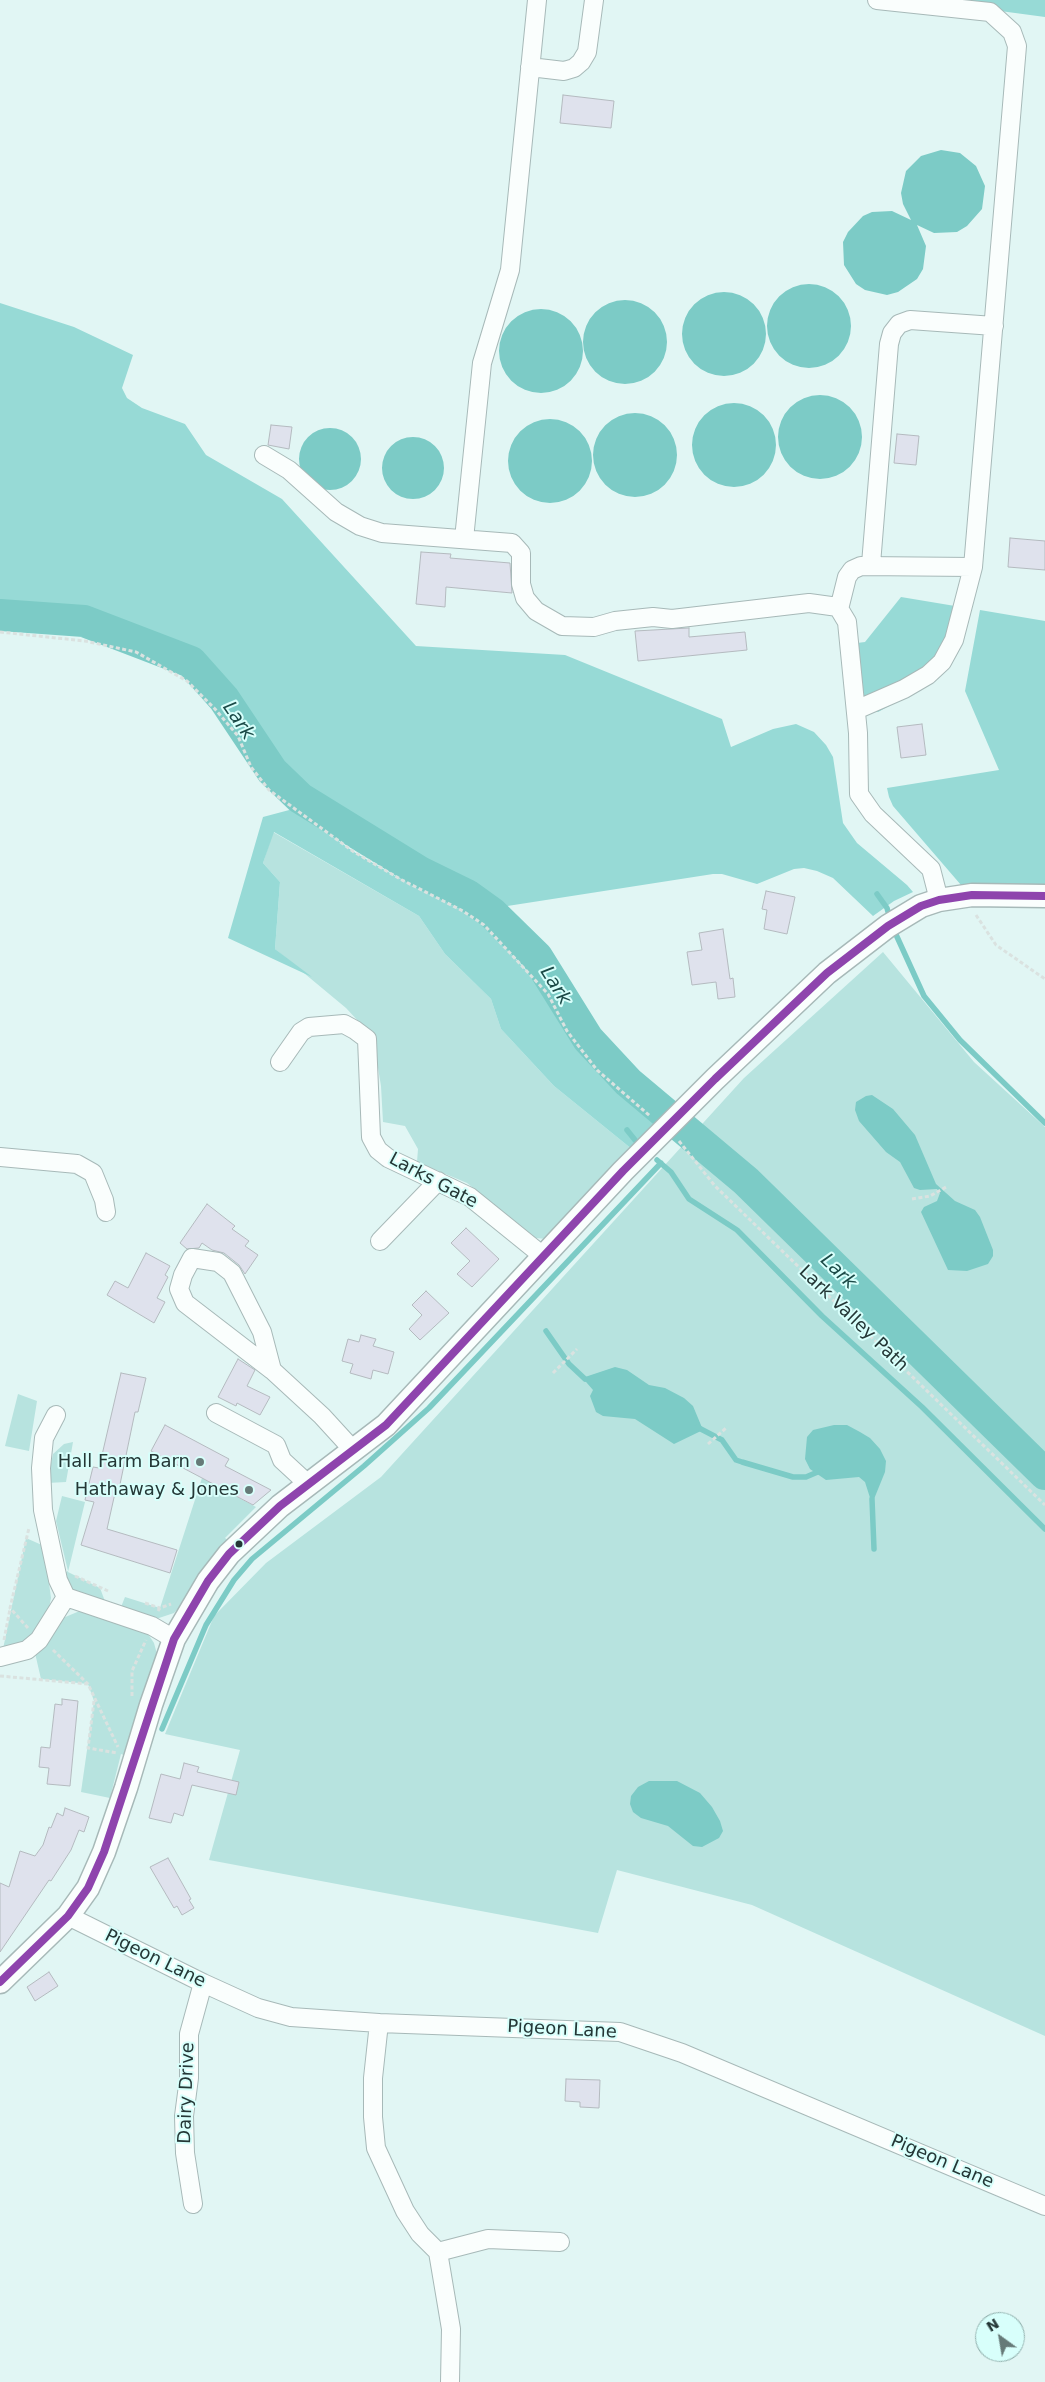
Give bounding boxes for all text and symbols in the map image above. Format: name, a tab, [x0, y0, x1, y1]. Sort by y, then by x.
water label: Lark	[217, 698, 259, 744]
water label: Lark	[534, 963, 576, 1009]
street label: Larks Gate	[385, 1149, 481, 1213]
water label: Lark	[815, 1250, 861, 1294]
street label: Lark Valley Path	[794, 1261, 912, 1377]
place label: Hall Farm Barn	[58, 1451, 190, 1473]
marker: Hall Farm Barn	[194, 1456, 206, 1468]
place label: Hathaway & Jones	[75, 1479, 239, 1501]
marker: Hathaway & Jones	[243, 1484, 255, 1496]
unlabelled marker	[234, 1539, 244, 1549]
street label: Pigeon Lane	[101, 1925, 209, 1993]
street label: Pigeon Lane	[507, 2016, 617, 2044]
street label: Dairy Drive	[174, 2042, 200, 2144]
street label: Pigeon Lane	[887, 2131, 997, 2193]
north arrow	[975, 2312, 1025, 2362]
text: N	[983, 2315, 1002, 2335]

